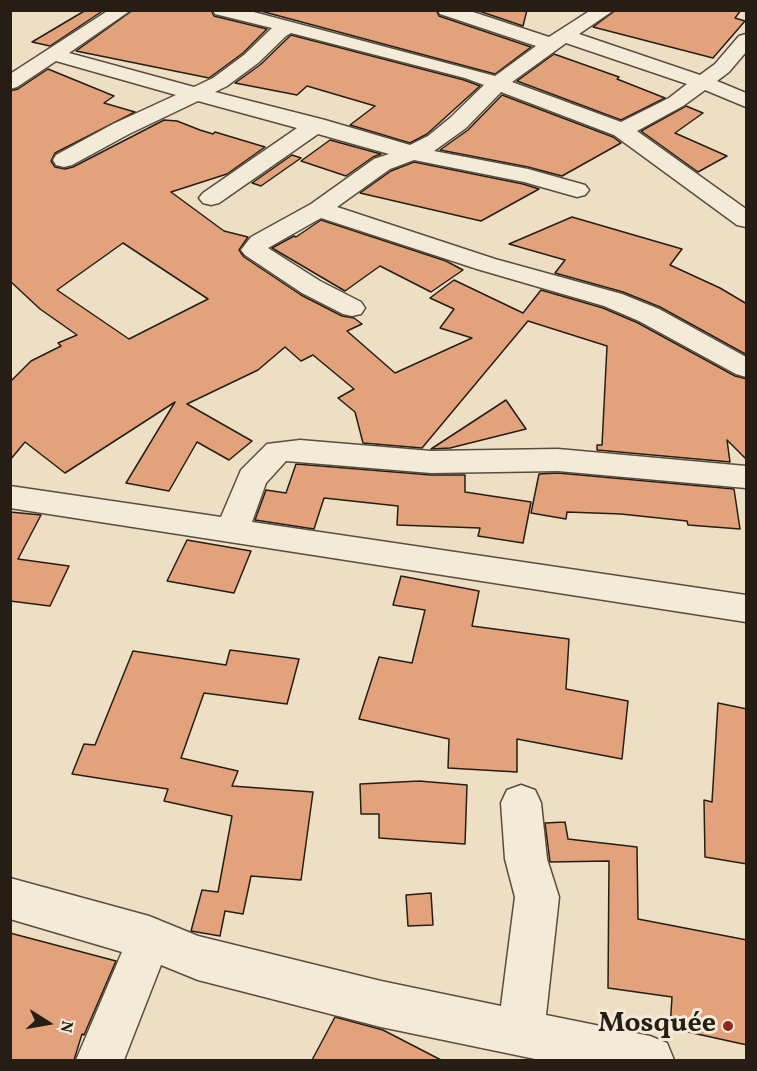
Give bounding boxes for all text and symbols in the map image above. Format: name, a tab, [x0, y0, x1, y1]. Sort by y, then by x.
north arrow	[18, 993, 78, 1053]
place label: Mosquée	[598, 1009, 716, 1043]
text: N	[54, 1019, 78, 1034]
marker: Mosquée	[721, 1019, 735, 1033]

